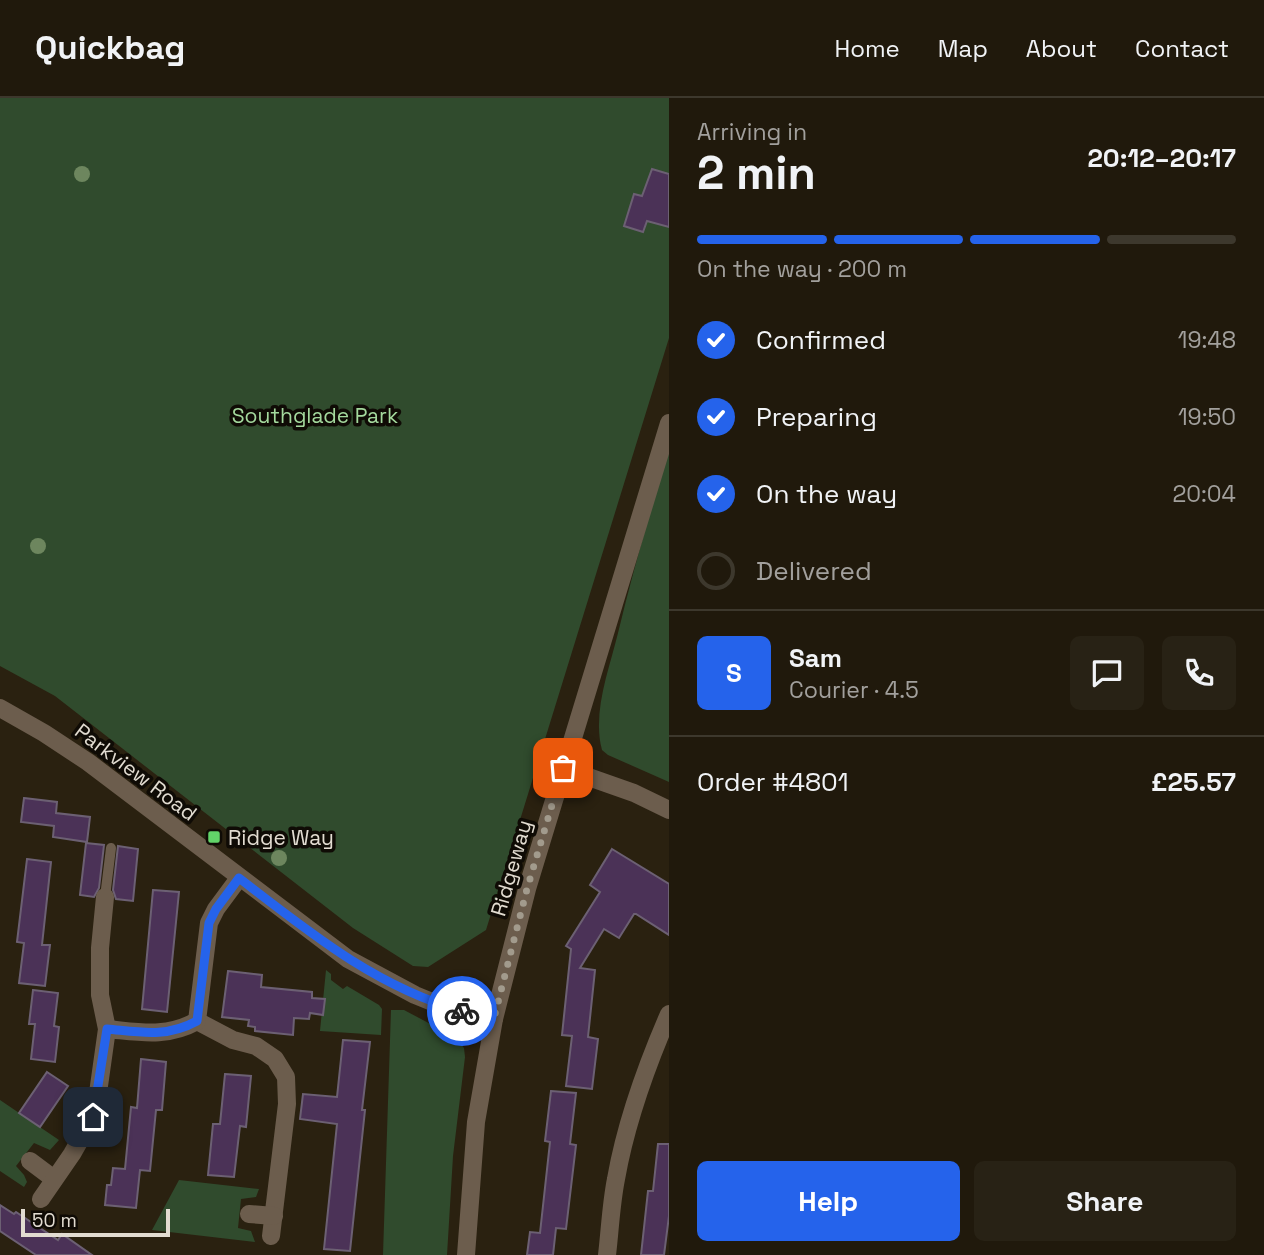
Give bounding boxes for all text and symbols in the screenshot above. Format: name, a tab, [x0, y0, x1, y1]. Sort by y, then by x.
text: Quickbag	[35, 27, 185, 69]
text: Home	[834, 33, 900, 64]
text: Map	[938, 33, 988, 64]
text: About	[1026, 33, 1097, 64]
text: Contact	[1135, 33, 1229, 64]
text: Arriving in	[697, 117, 807, 147]
text: 20:12–20:17	[1087, 141, 1236, 175]
text: 2 min	[697, 144, 816, 202]
text: On the way · 200 m	[697, 254, 907, 284]
icon: check	[697, 321, 735, 359]
text: Confirmed	[756, 323, 886, 357]
text: 19:48	[1178, 325, 1236, 355]
icon: check	[697, 398, 735, 436]
text: Preparing	[756, 400, 877, 434]
park label: Southglade Park	[232, 402, 398, 429]
text: 19:50	[1178, 402, 1236, 432]
icon: check	[697, 475, 735, 513]
text: On the way	[756, 477, 897, 511]
text: 20:04	[1172, 479, 1236, 509]
text: Delivered	[756, 554, 872, 588]
button: chat	[1070, 636, 1144, 710]
button: phone	[1162, 636, 1236, 710]
text: Sam	[789, 641, 842, 675]
text: S	[726, 656, 742, 690]
text: Courier · 4.5	[789, 675, 919, 705]
street label: Parkview Road	[70, 717, 202, 827]
pin	[533, 738, 593, 798]
icon: bag	[544, 749, 582, 787]
text: Order #4801	[697, 765, 849, 799]
text: £25.57	[1151, 765, 1236, 799]
street label: Ridgeway	[484, 817, 538, 919]
place label: Ridge Way	[228, 824, 334, 851]
marker: Ridge Way	[206, 829, 222, 845]
courier	[427, 976, 497, 1046]
icon: bike	[443, 992, 481, 1030]
pin	[63, 1087, 123, 1147]
icon: home	[74, 1098, 112, 1136]
button: Help	[697, 1161, 960, 1241]
button: Share	[974, 1161, 1236, 1241]
scale bar	[21, 1206, 170, 1238]
text: 50 m	[32, 1208, 77, 1233]

